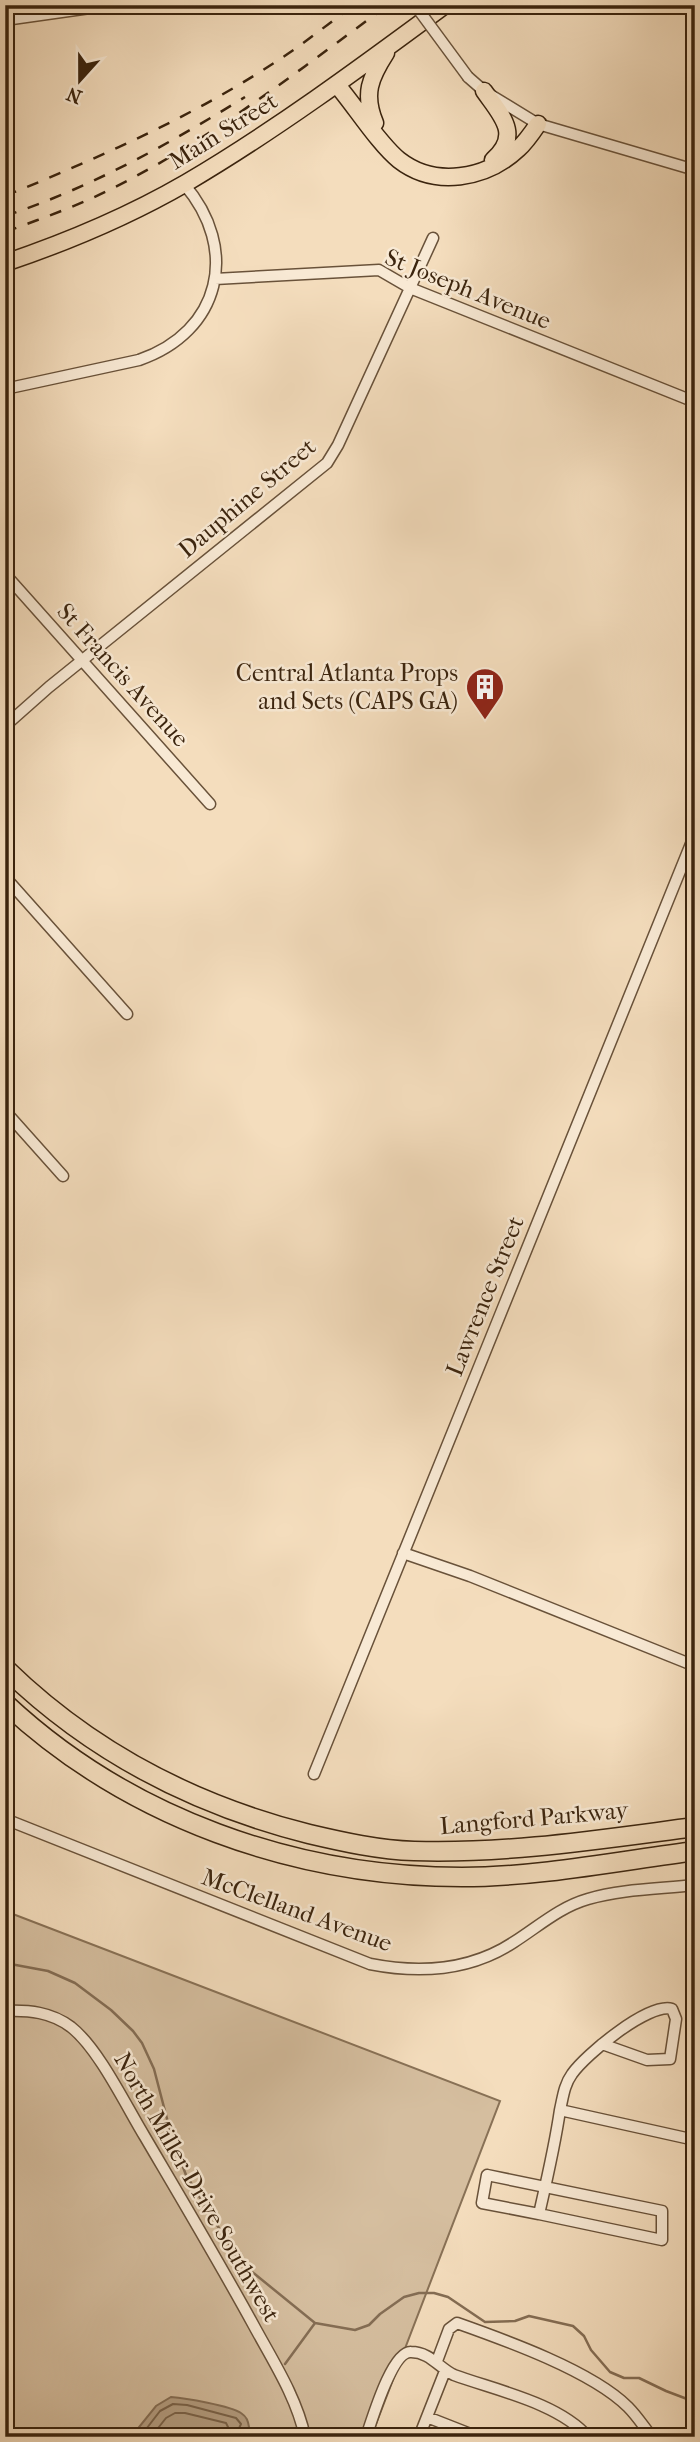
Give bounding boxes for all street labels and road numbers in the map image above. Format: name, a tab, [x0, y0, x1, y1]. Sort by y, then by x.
street label: Main Street	[164, 86, 283, 175]
street label: St Joseph Avenue	[381, 243, 555, 335]
street label: Dauphine Street	[173, 432, 322, 564]
street label: St Francis Avenue	[51, 598, 195, 753]
street label: Lawrence Street	[440, 1212, 530, 1380]
street label: Langford Parkway	[439, 1796, 631, 1840]
street label: McClelland Avenue	[198, 1863, 396, 1957]
street label: North Miller Drive Southwest	[108, 2047, 286, 2327]

